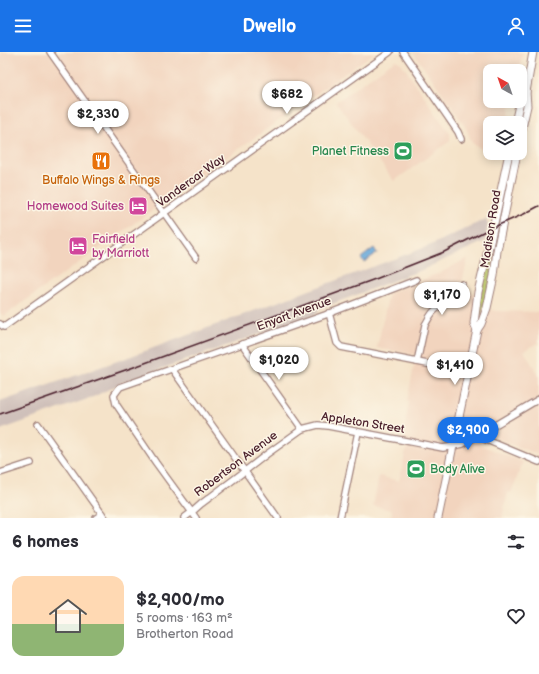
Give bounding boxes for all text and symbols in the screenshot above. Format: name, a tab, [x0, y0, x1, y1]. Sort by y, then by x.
icon: menu	[12, 15, 34, 37]
icon: person	[505, 15, 527, 37]
text: Dwello	[243, 16, 296, 37]
north arrow	[483, 64, 527, 108]
map controls	[483, 64, 527, 160]
pin: $682	[263, 81, 311, 115]
text: $682	[271, 86, 303, 102]
pin: $2,330	[65, 101, 131, 135]
text: $2,330	[77, 106, 119, 122]
button: layers	[483, 116, 527, 160]
sports icon: Planet Fitness	[392, 140, 414, 162]
place label: Planet Fitness	[312, 144, 389, 159]
restaurant icon: Buffalo Wings & Rings	[90, 150, 112, 172]
street label: Vandercar Way	[154, 151, 229, 211]
place label: Buffalo Wings & Rings	[42, 173, 160, 188]
street label: Madison Road	[477, 189, 505, 269]
hotel icon: Homewood Suites	[127, 195, 149, 217]
place label: Homewood Suites	[27, 199, 124, 214]
place label: Fairfield by Marriott	[92, 232, 149, 261]
hotel icon: Fairfield by Marriott	[67, 235, 89, 257]
pin: $1,170	[409, 282, 475, 316]
text: $1,170	[423, 287, 461, 303]
street label: Enyart Avenue	[255, 294, 333, 334]
pin: $1,020	[246, 347, 312, 381]
text: $1,020	[259, 352, 299, 368]
pin: $1,410	[422, 352, 488, 386]
text: $1,410	[436, 357, 474, 373]
street label: Appleton Street	[320, 409, 406, 437]
pin: $2,900	[435, 417, 501, 451]
text: $2,900	[446, 422, 490, 438]
street label: Robertson Avenue	[191, 428, 281, 500]
sports icon: Body Alive	[405, 458, 427, 480]
place label: Body Alive	[430, 462, 485, 477]
icon: filters	[505, 531, 527, 553]
text: 6 homes	[12, 532, 79, 552]
text: $2,900/mo	[136, 590, 224, 610]
icon: home	[44, 592, 92, 640]
icon: heart	[505, 605, 527, 627]
text: 5 rooms · 163 m²	[136, 610, 233, 626]
text: Brotherton Road	[136, 626, 234, 642]

